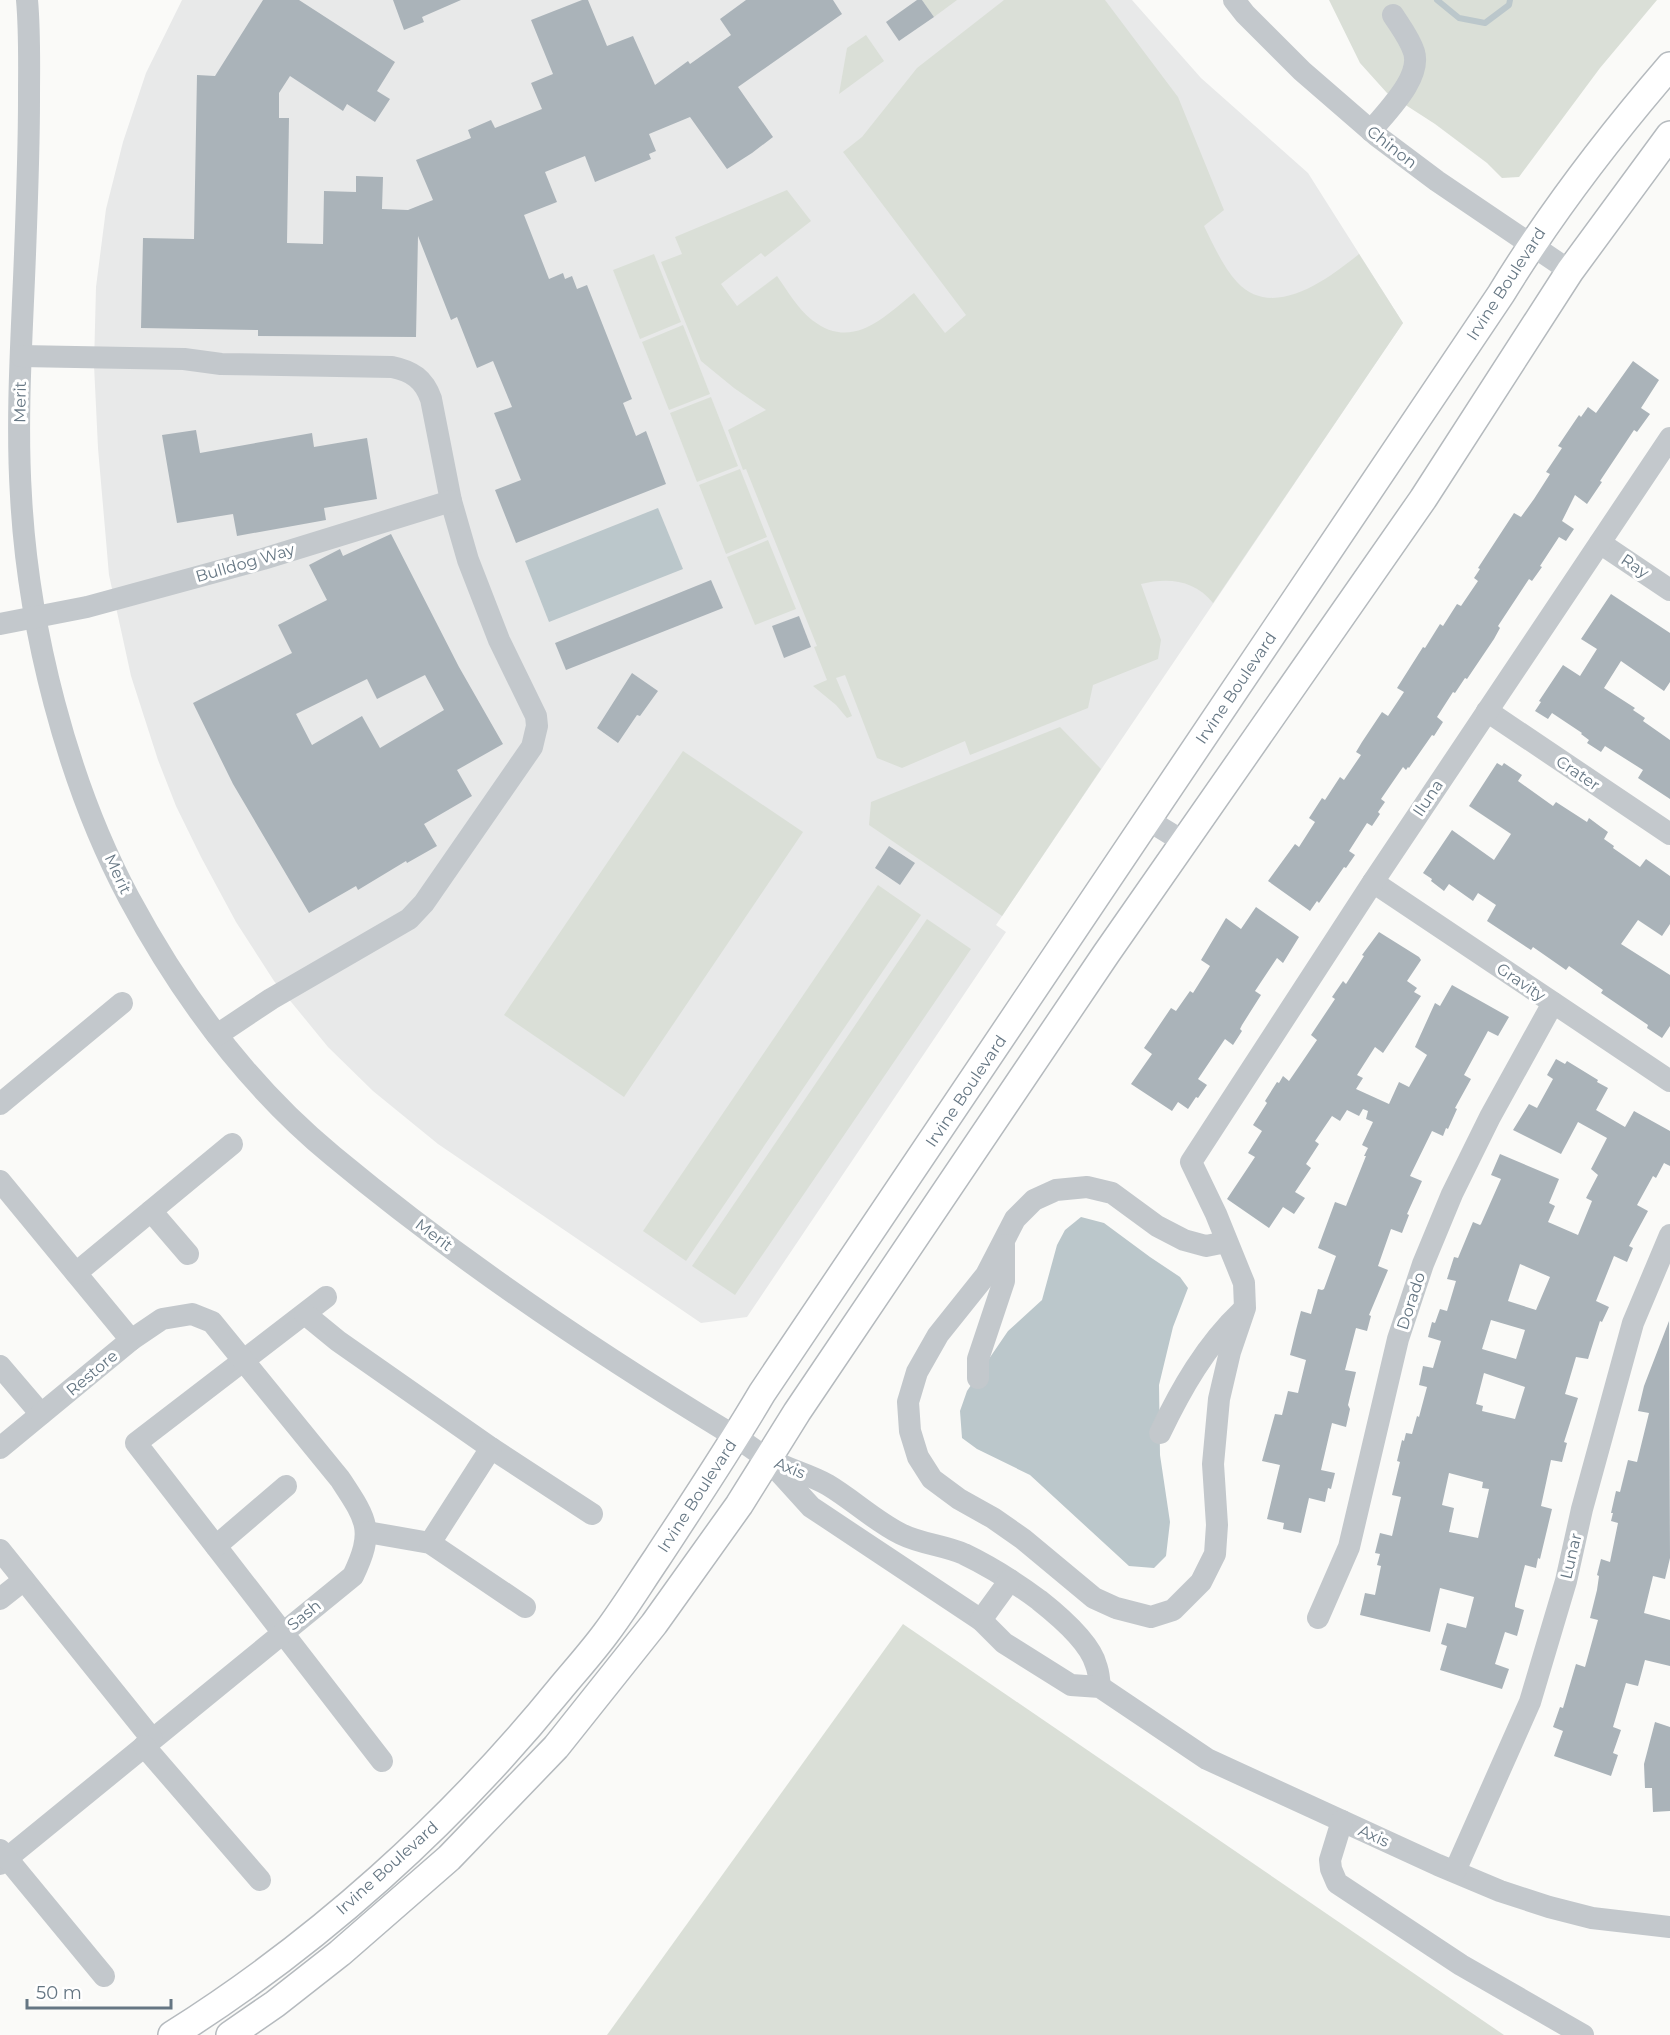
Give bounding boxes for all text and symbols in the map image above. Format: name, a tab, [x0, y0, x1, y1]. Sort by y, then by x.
street label: Chinon	[1363, 122, 1421, 172]
street label: Irvine Boulevard	[1462, 224, 1550, 344]
street label: Merit	[10, 380, 30, 423]
street label: Bulldog Way	[193, 540, 297, 586]
street label: Ray	[1618, 550, 1653, 582]
street label: Irvine Boulevard	[1192, 629, 1280, 747]
street label: Crater	[1552, 751, 1604, 795]
street label: Iluna	[1409, 776, 1447, 820]
street label: Merit	[101, 851, 136, 897]
street label: Gravity	[1493, 959, 1549, 1005]
street label: Irvine Boulevard	[922, 1032, 1010, 1150]
street label: Merit	[412, 1215, 457, 1255]
street label: Dorado	[1393, 1270, 1429, 1332]
street label: Restore	[62, 1346, 122, 1400]
street label: Irvine Boulevard	[653, 1436, 741, 1556]
street label: Axis	[772, 1453, 808, 1483]
street label: Lunar	[1556, 1531, 1586, 1581]
street label: Sash	[283, 1596, 325, 1634]
street label: Irvine Boulevard	[332, 1817, 442, 1919]
street label: Axis	[1356, 1821, 1392, 1851]
scale bar	[27, 1972, 171, 2010]
text: 50 m	[36, 1982, 82, 2004]

